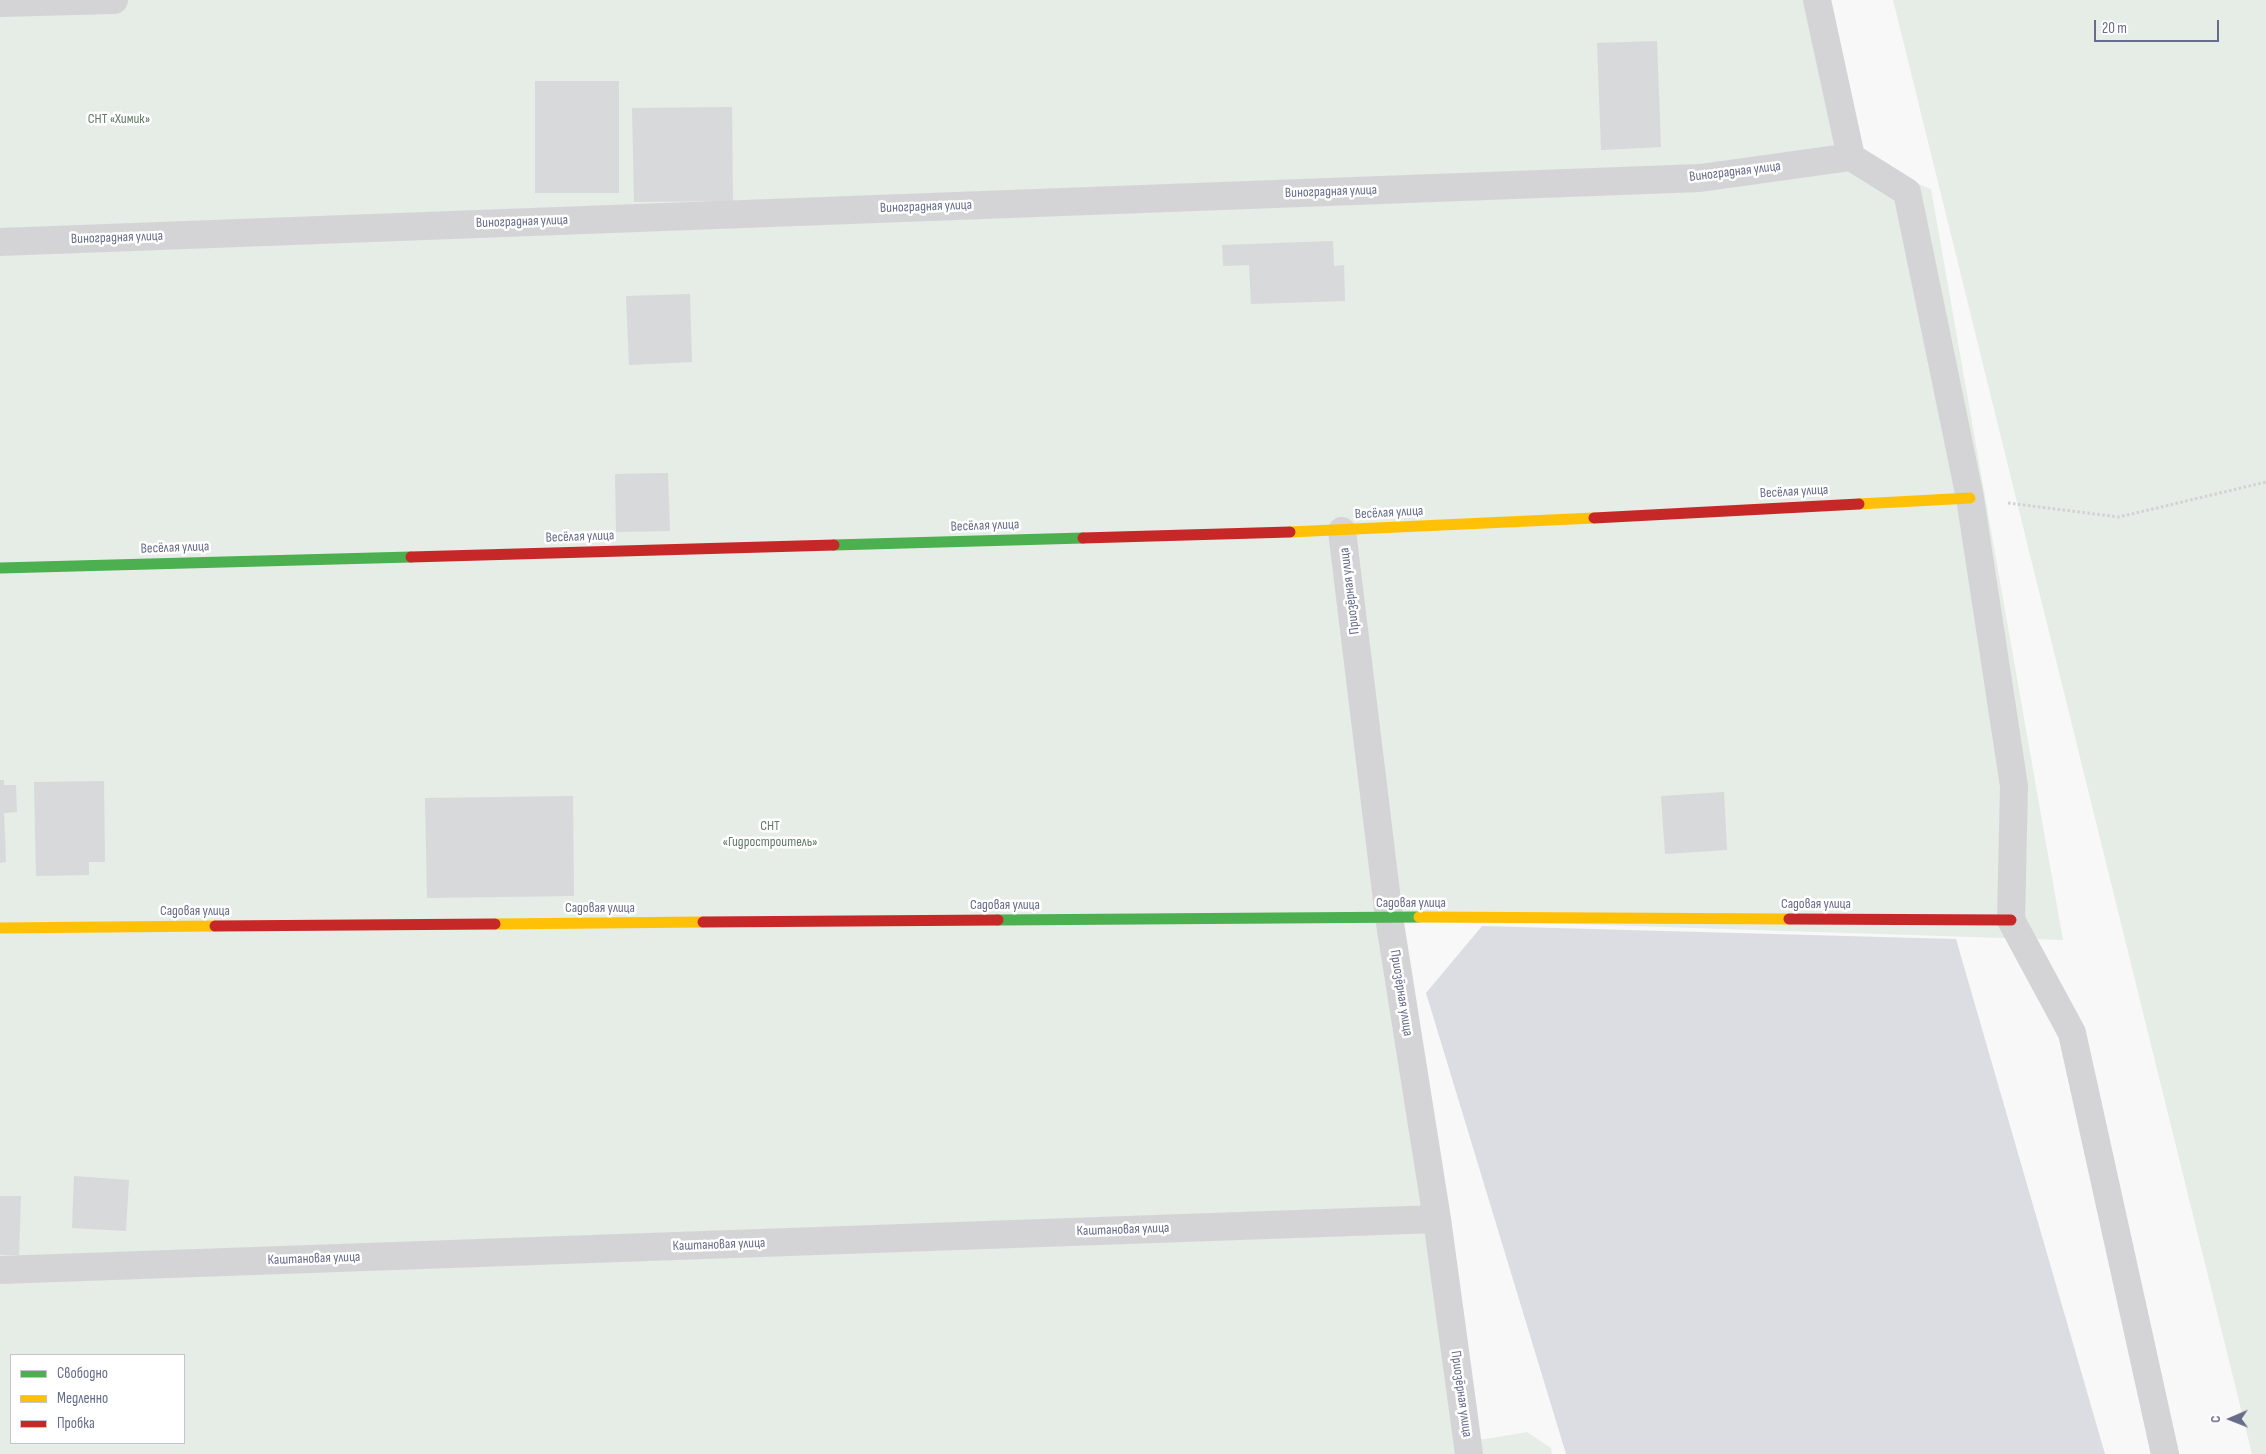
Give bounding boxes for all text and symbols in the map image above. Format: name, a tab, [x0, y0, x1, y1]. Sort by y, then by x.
scale bar	[2096, 10, 2221, 42]
text: 20 m	[2102, 19, 2127, 38]
park label: СНТ «Химик»	[88, 111, 150, 127]
street label: Виноградная улица	[1688, 158, 1782, 186]
street label: Виноградная улица	[1285, 182, 1377, 202]
street label: Виноградная улица	[880, 197, 972, 217]
street label: Виноградная улица	[476, 212, 568, 232]
street label: Виноградная улица	[71, 228, 163, 248]
street label: Весёлая улица	[1759, 482, 1829, 502]
street label: Весёлая улица	[1354, 503, 1424, 523]
street label: Весёлая улица	[950, 516, 1020, 536]
street label: Весёлая улица	[545, 527, 615, 547]
street label: Весёлая улица	[140, 538, 210, 558]
street label: Приозёрная улица	[1336, 547, 1364, 635]
park label: СНТ «Гидростроитель»	[722, 818, 818, 850]
street label: Садовая улица	[1376, 895, 1446, 911]
street label: Садовая улица	[1781, 896, 1851, 912]
street label: Садовая улица	[970, 897, 1040, 913]
street label: Садовая улица	[565, 900, 635, 916]
street label: Садовая улица	[160, 903, 230, 919]
street label: Приозёрная улица	[1386, 949, 1416, 1037]
street label: Каштановая улица	[1076, 1220, 1170, 1240]
street label: Каштановая улица	[672, 1235, 766, 1255]
street label: Каштановая улица	[267, 1249, 361, 1269]
street label: Приозёрная улица	[1447, 1350, 1475, 1438]
legend	[10, 1354, 185, 1444]
text: Свободно	[57, 1364, 108, 1383]
text: Медленно	[57, 1389, 108, 1408]
north arrow	[2206, 1394, 2256, 1444]
text: Пробка	[57, 1414, 95, 1433]
text: С	[2207, 1416, 2224, 1423]

